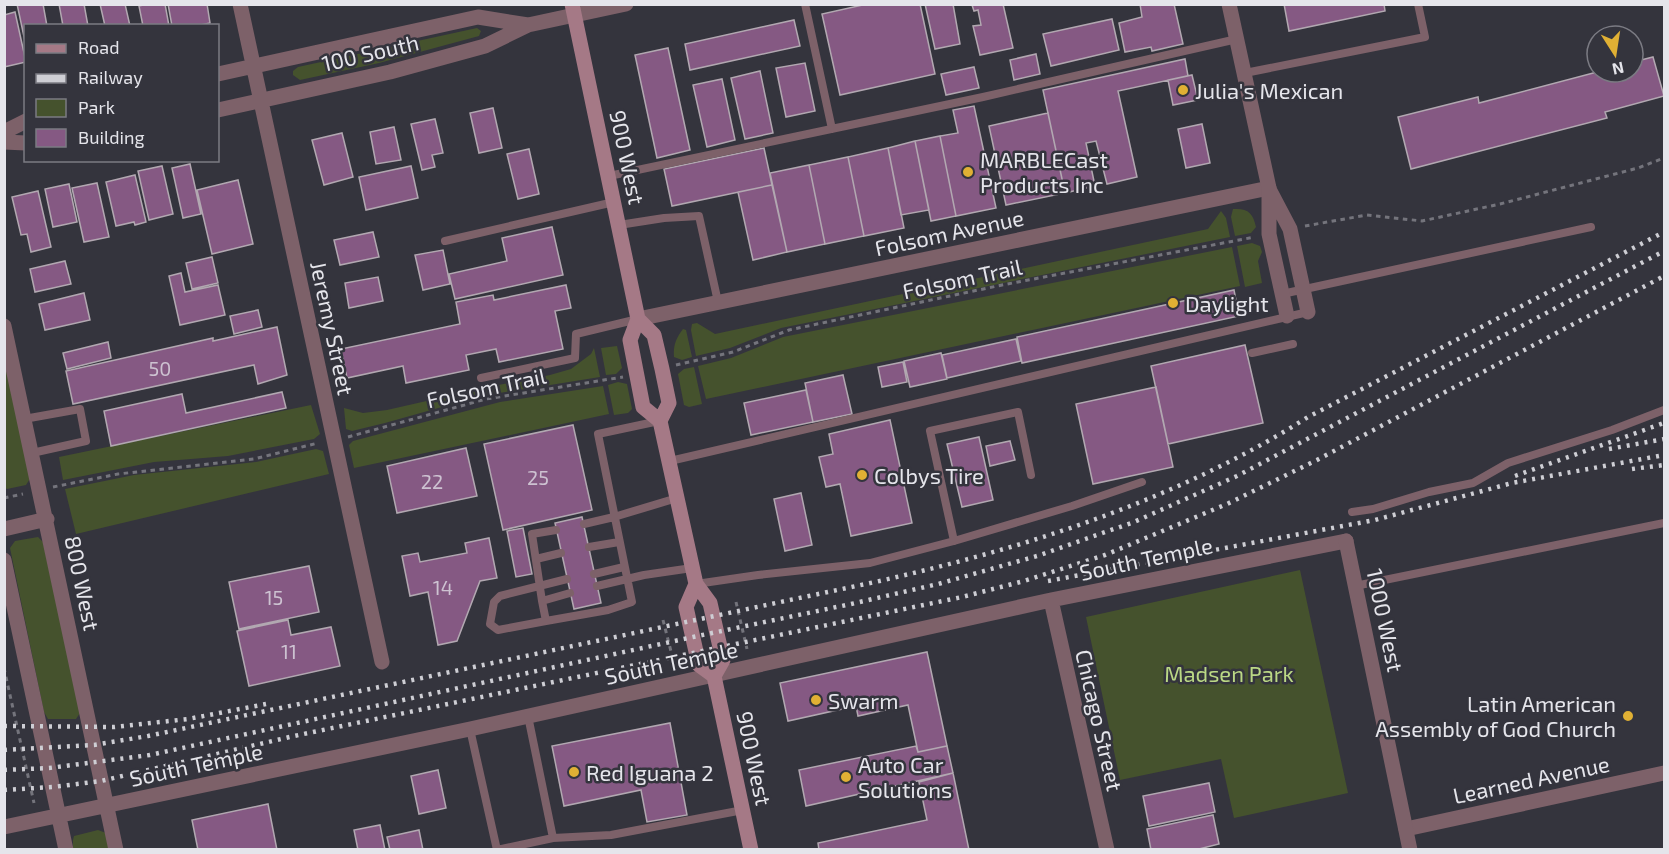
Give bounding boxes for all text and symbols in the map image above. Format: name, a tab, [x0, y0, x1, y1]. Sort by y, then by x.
legend	[24, 24, 219, 162]
north arrow	[1585, 24, 1645, 84]
street label: 100 South	[319, 28, 421, 76]
text: Road	[78, 36, 119, 58]
text: N	[1611, 59, 1626, 80]
text: Railway	[78, 66, 143, 88]
place label: Julia's Mexican	[1195, 77, 1343, 103]
marker: Julia's Mexican	[1176, 83, 1190, 97]
text: Park	[78, 96, 115, 118]
street label: 900 West	[605, 108, 651, 206]
text: Building	[78, 126, 145, 148]
place label: MARBLECast Products Inc	[980, 146, 1108, 197]
marker: MARBLECast Products Inc	[961, 165, 975, 179]
street label: Folsom Avenue	[872, 204, 1026, 260]
street label: Folsom Trail	[900, 253, 1025, 303]
street label: Jeremy Street	[306, 259, 360, 397]
place label: Daylight	[1185, 290, 1269, 316]
marker: Daylight	[1166, 296, 1180, 310]
house number: 50	[149, 356, 171, 380]
street label: Folsom Trail	[424, 362, 549, 412]
place label: Colbys Tire	[874, 462, 984, 488]
house number: 25	[527, 465, 549, 489]
marker: Colbys Tire	[855, 468, 869, 482]
house number: 22	[421, 469, 443, 493]
street label: South Temple	[1077, 531, 1215, 585]
street label: 800 West	[60, 533, 106, 633]
street label: 1000 West	[1362, 566, 1410, 674]
house number: 14	[433, 575, 453, 599]
house number: 15	[265, 585, 283, 609]
street label: South Temple	[602, 635, 740, 689]
house number: 11	[281, 639, 297, 663]
street label: Chicago Street	[1071, 647, 1129, 793]
park label: Madsen Park	[1164, 660, 1294, 686]
place label: Swarm	[828, 687, 898, 713]
place label: Latin American Assembly of God Church	[1375, 690, 1616, 741]
marker: Swarm	[809, 693, 823, 707]
street label: 900 West	[732, 709, 778, 807]
marker: Latin American Assembly of God Church	[1621, 709, 1635, 723]
street label: South Temple	[127, 737, 265, 791]
street label: Learned Avenue	[1450, 750, 1612, 808]
place label: Auto Car Solutions	[858, 751, 952, 802]
place label: Red Iguana 2	[586, 759, 714, 785]
marker: Red Iguana 2	[567, 765, 581, 779]
marker: Auto Car Solutions	[839, 770, 853, 784]

